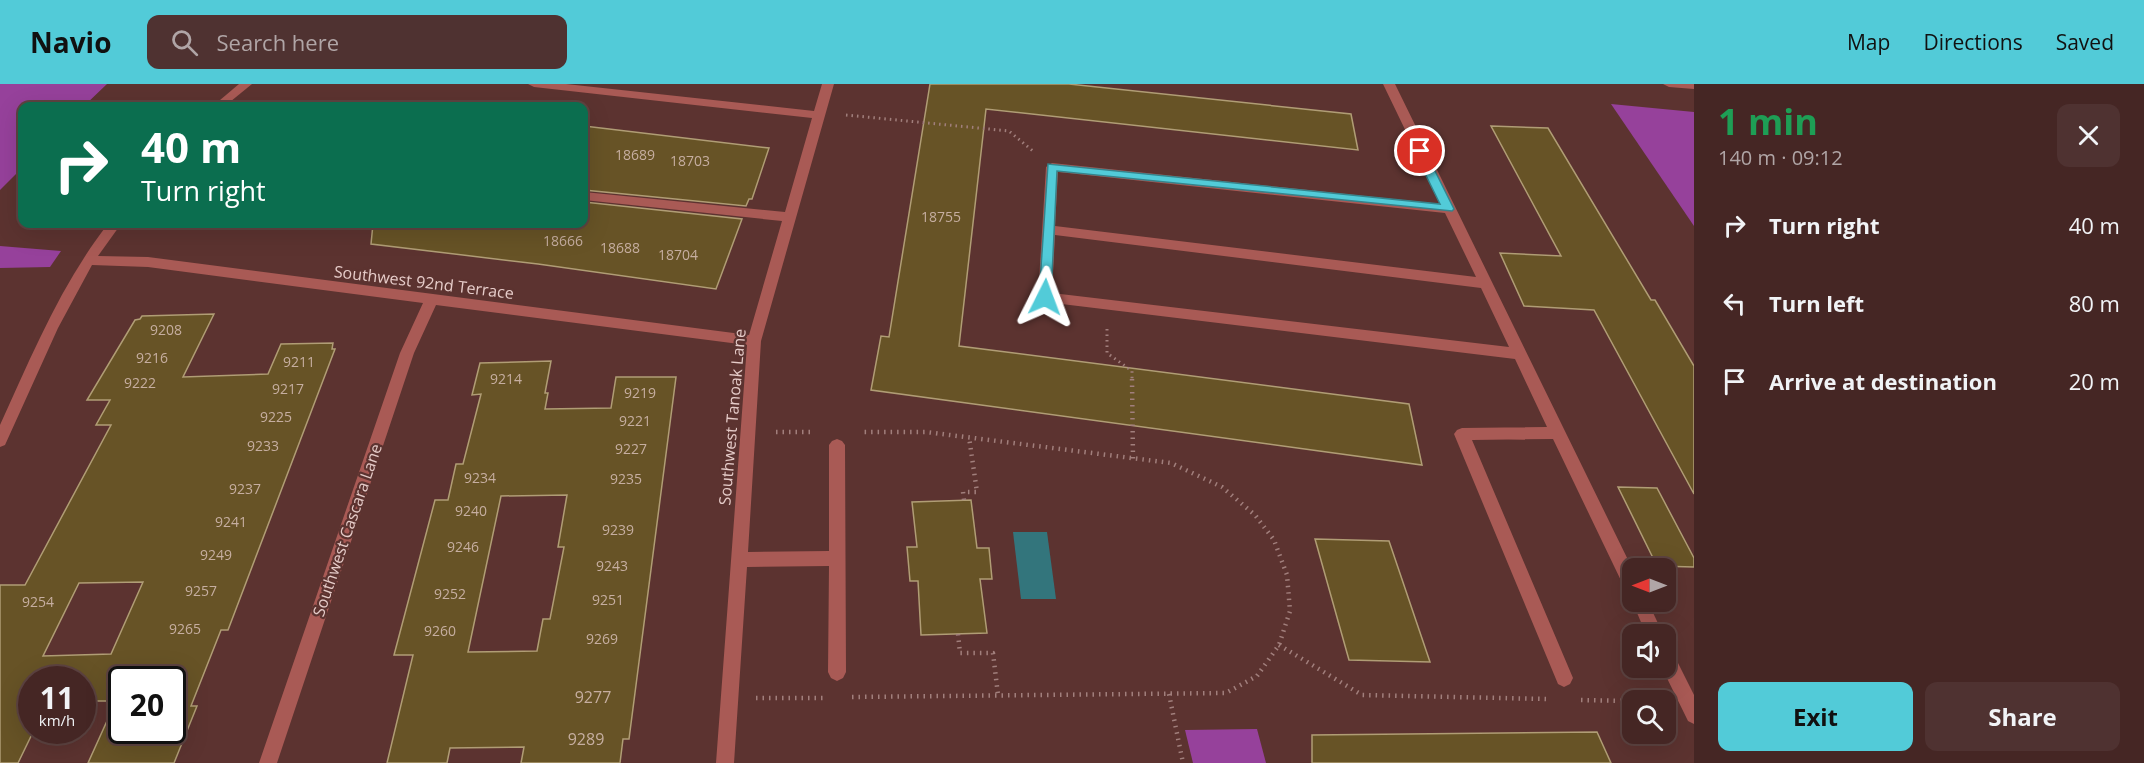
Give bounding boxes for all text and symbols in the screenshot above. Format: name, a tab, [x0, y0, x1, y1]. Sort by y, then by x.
search box	[147, 15, 567, 69]
text: Navio	[30, 23, 111, 61]
icon: search	[168, 26, 201, 59]
text: Search here	[216, 27, 339, 57]
text: Map	[1847, 28, 1890, 56]
text: Directions	[1923, 28, 2023, 56]
text: Saved	[2056, 28, 2114, 56]
text: 1 min	[1718, 97, 1818, 146]
button: close	[2057, 104, 2120, 167]
text: 40 m	[141, 118, 241, 175]
pin	[1394, 125, 1445, 176]
icon: right	[42, 126, 120, 204]
icon: arrive	[1403, 134, 1436, 167]
text: 140 m · 09:12	[1718, 144, 1843, 171]
house number: 18689	[615, 145, 655, 164]
house number: 18703	[670, 151, 710, 170]
text: Turn right	[141, 172, 266, 209]
house number: 18755	[921, 207, 961, 226]
icon: right	[1718, 209, 1751, 242]
text: Turn right	[1769, 210, 1880, 240]
text: 40 m	[2069, 210, 2120, 240]
house number: 18666	[543, 231, 583, 250]
house number: 18688	[600, 238, 640, 257]
house number: 18704	[658, 245, 698, 264]
street label: Southwest 92nd Terrace	[333, 260, 515, 304]
position arrow	[1013, 265, 1077, 329]
icon: left	[1718, 287, 1751, 320]
text: Turn left	[1769, 288, 1864, 318]
text: 80 m	[2069, 288, 2120, 318]
house number: 9208	[150, 320, 182, 339]
street label: Southwest Tanoak Lane	[713, 328, 751, 506]
house number: 9216	[136, 348, 168, 367]
house number: 9211	[283, 352, 315, 371]
icon: arrive	[1718, 365, 1751, 398]
text: Arrive at destination	[1769, 366, 1997, 396]
text: 20 m	[2069, 366, 2120, 396]
house number: 9214	[490, 369, 522, 388]
house number: 9222	[124, 373, 156, 392]
house number: 9217	[272, 379, 304, 398]
house number: 9219	[624, 383, 656, 402]
house number: 9225	[260, 407, 292, 426]
house number: 9221	[619, 411, 651, 430]
house number: 9233	[247, 436, 279, 455]
house number: 9227	[615, 439, 647, 458]
street label: Southwest Cascara Lane	[307, 441, 387, 619]
house number: 9234	[464, 468, 496, 487]
house number: 9235	[610, 469, 642, 488]
house number: 9237	[229, 479, 261, 498]
house number: 9240	[455, 501, 487, 520]
house number: 9241	[215, 512, 247, 531]
house number: 9239	[602, 520, 634, 539]
house number: 9246	[447, 537, 479, 556]
house number: 9249	[200, 545, 232, 564]
house number: 9243	[596, 556, 628, 575]
north arrow	[1622, 558, 1676, 612]
map controls	[1622, 558, 1676, 744]
house number: 9257	[185, 581, 217, 600]
house number: 9252	[434, 584, 466, 603]
house number: 9251	[592, 590, 624, 609]
house number: 9254	[22, 592, 54, 611]
house number: 9265	[169, 619, 201, 638]
house number: 9260	[424, 621, 456, 640]
button: sound	[1622, 624, 1676, 678]
house number: 9269	[586, 629, 618, 648]
speed limit sign: 20	[108, 666, 186, 744]
text: 11	[40, 677, 74, 718]
button: Exit	[1718, 682, 1913, 751]
button: Share	[1925, 682, 2120, 751]
house number: 9277	[575, 686, 611, 708]
button: search	[1622, 690, 1676, 744]
text: km/h	[39, 710, 75, 730]
house number: 9289	[568, 728, 604, 750]

